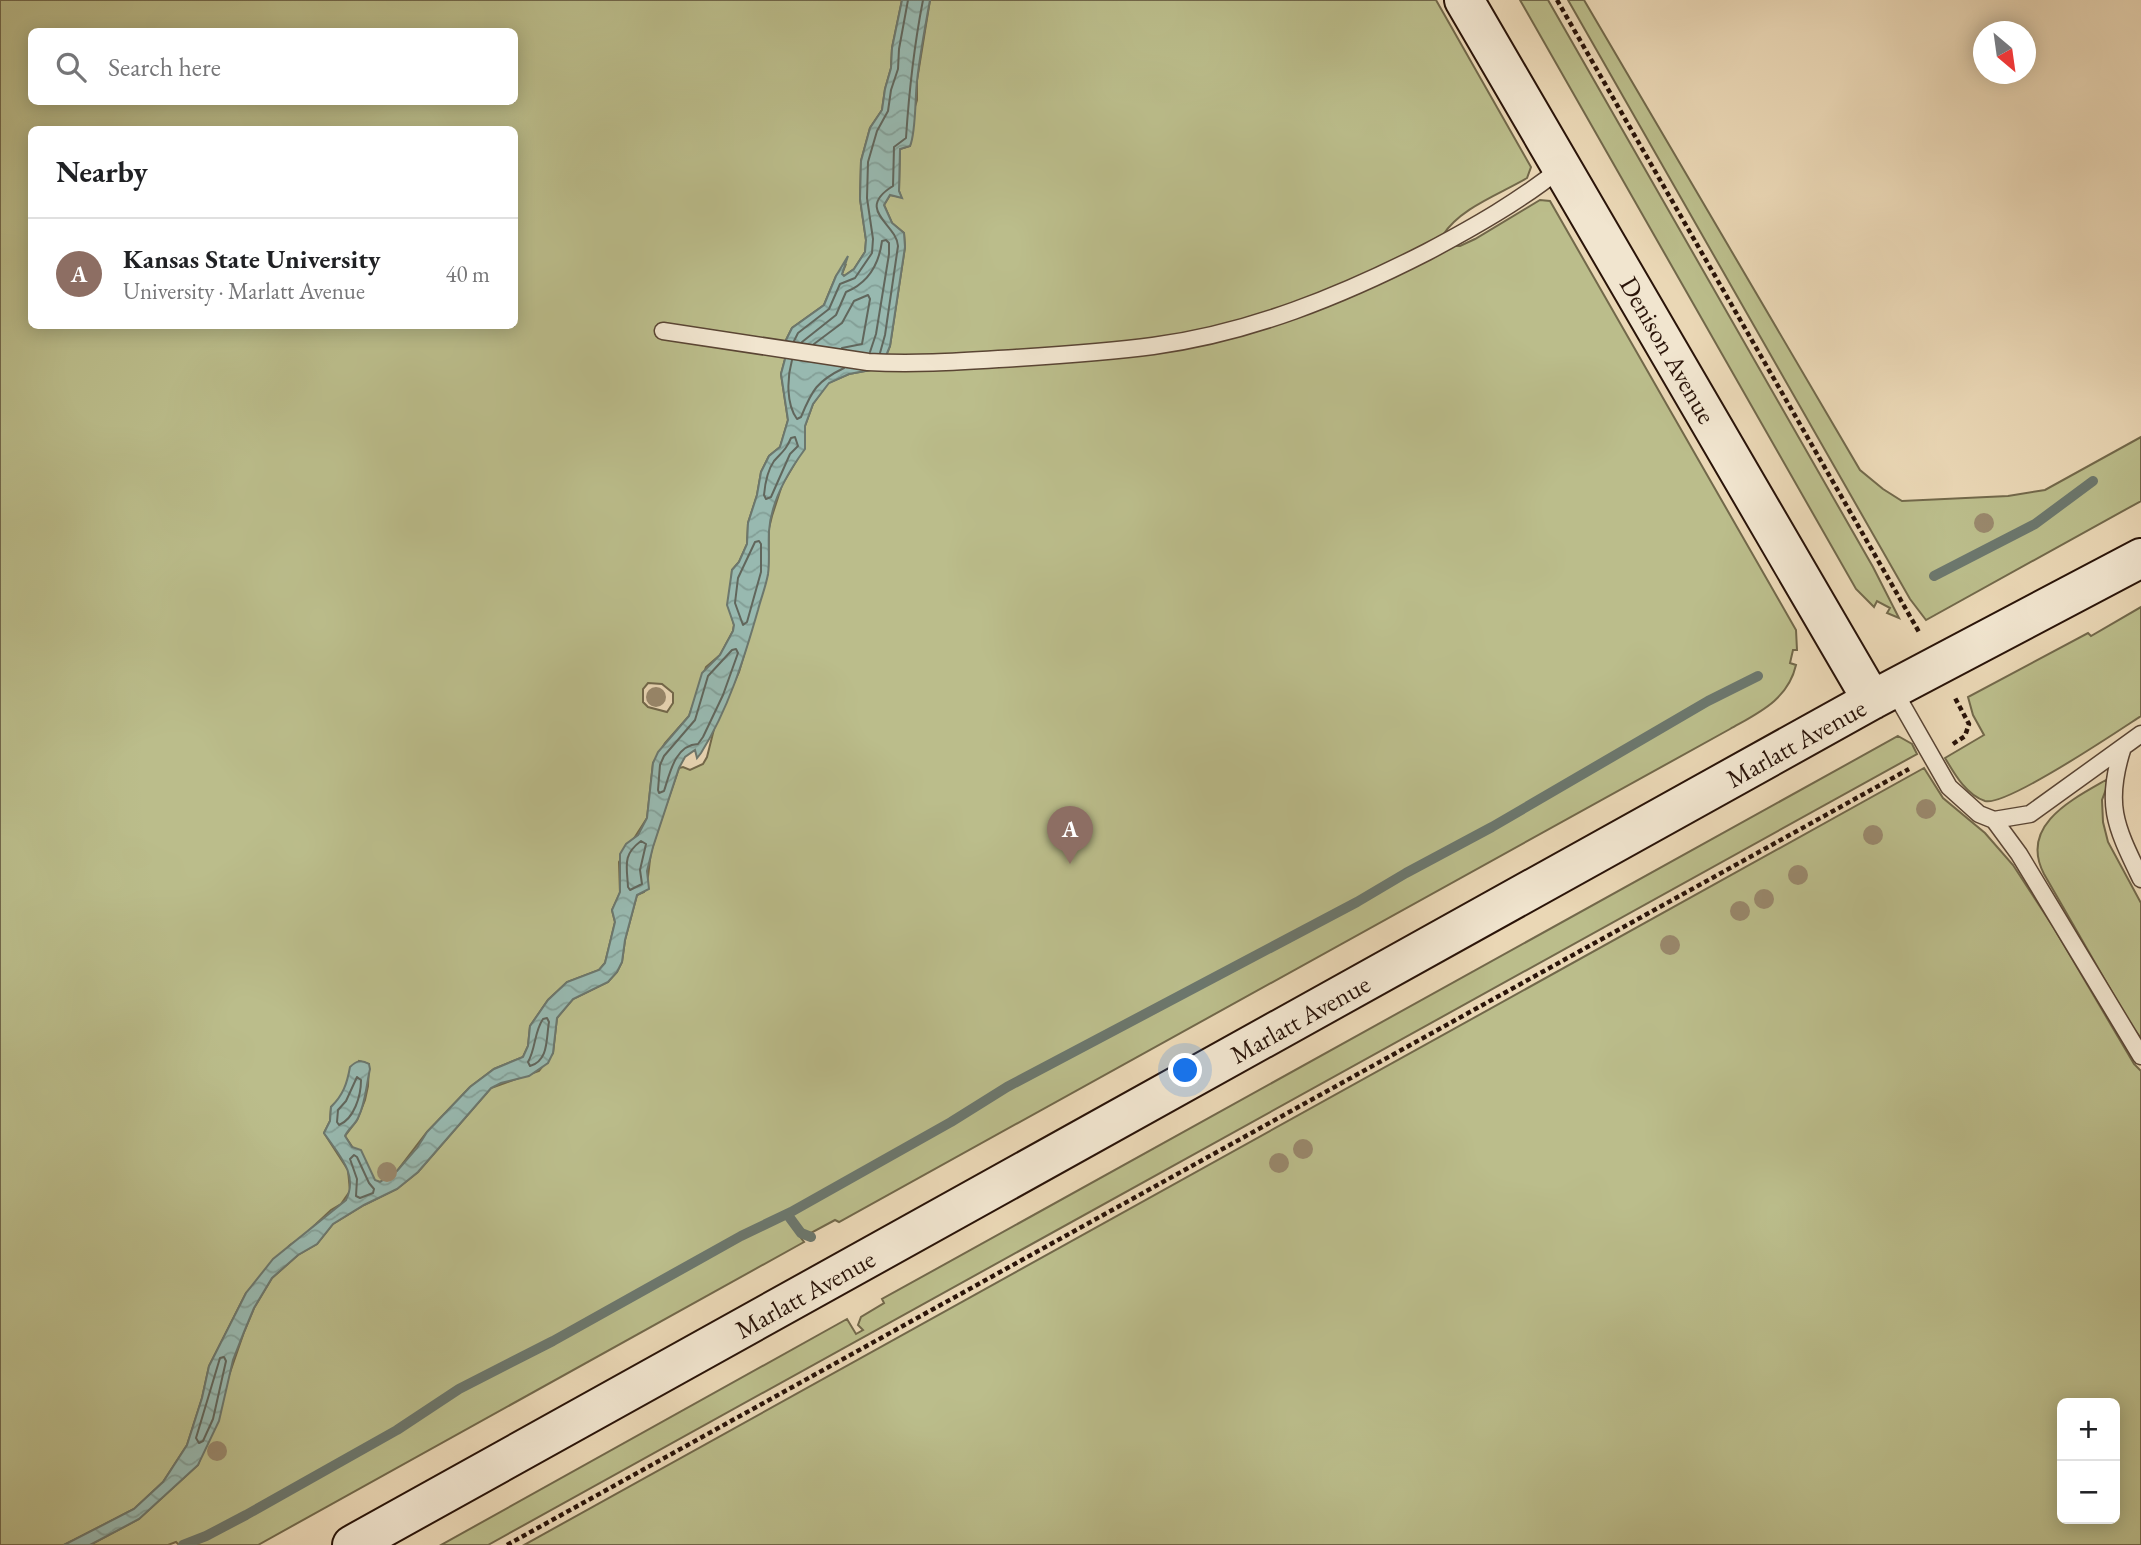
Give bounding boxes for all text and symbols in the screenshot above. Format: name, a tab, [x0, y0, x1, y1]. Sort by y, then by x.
north arrow	[1973, 21, 2036, 84]
search box	[28, 28, 518, 105]
icon: search	[52, 48, 90, 86]
text: Search here	[108, 50, 221, 84]
text: Nearby	[56, 152, 148, 191]
text: Kansas State University	[123, 242, 380, 276]
text: A	[71, 259, 87, 289]
text: 40 m	[445, 259, 490, 289]
street label: Denison Avenue	[1612, 270, 1724, 430]
text: University · Marlatt Avenue	[123, 276, 365, 306]
street label: Marlatt Avenue	[1720, 691, 1872, 795]
pin: A	[1047, 806, 1093, 864]
street label: Marlatt Avenue	[1224, 967, 1376, 1071]
your location	[1168, 1053, 1202, 1087]
street label: Marlatt Avenue	[729, 1242, 881, 1346]
map controls	[2057, 1398, 2120, 1524]
button: +	[2057, 1398, 2120, 1461]
button: −	[2057, 1461, 2120, 1524]

